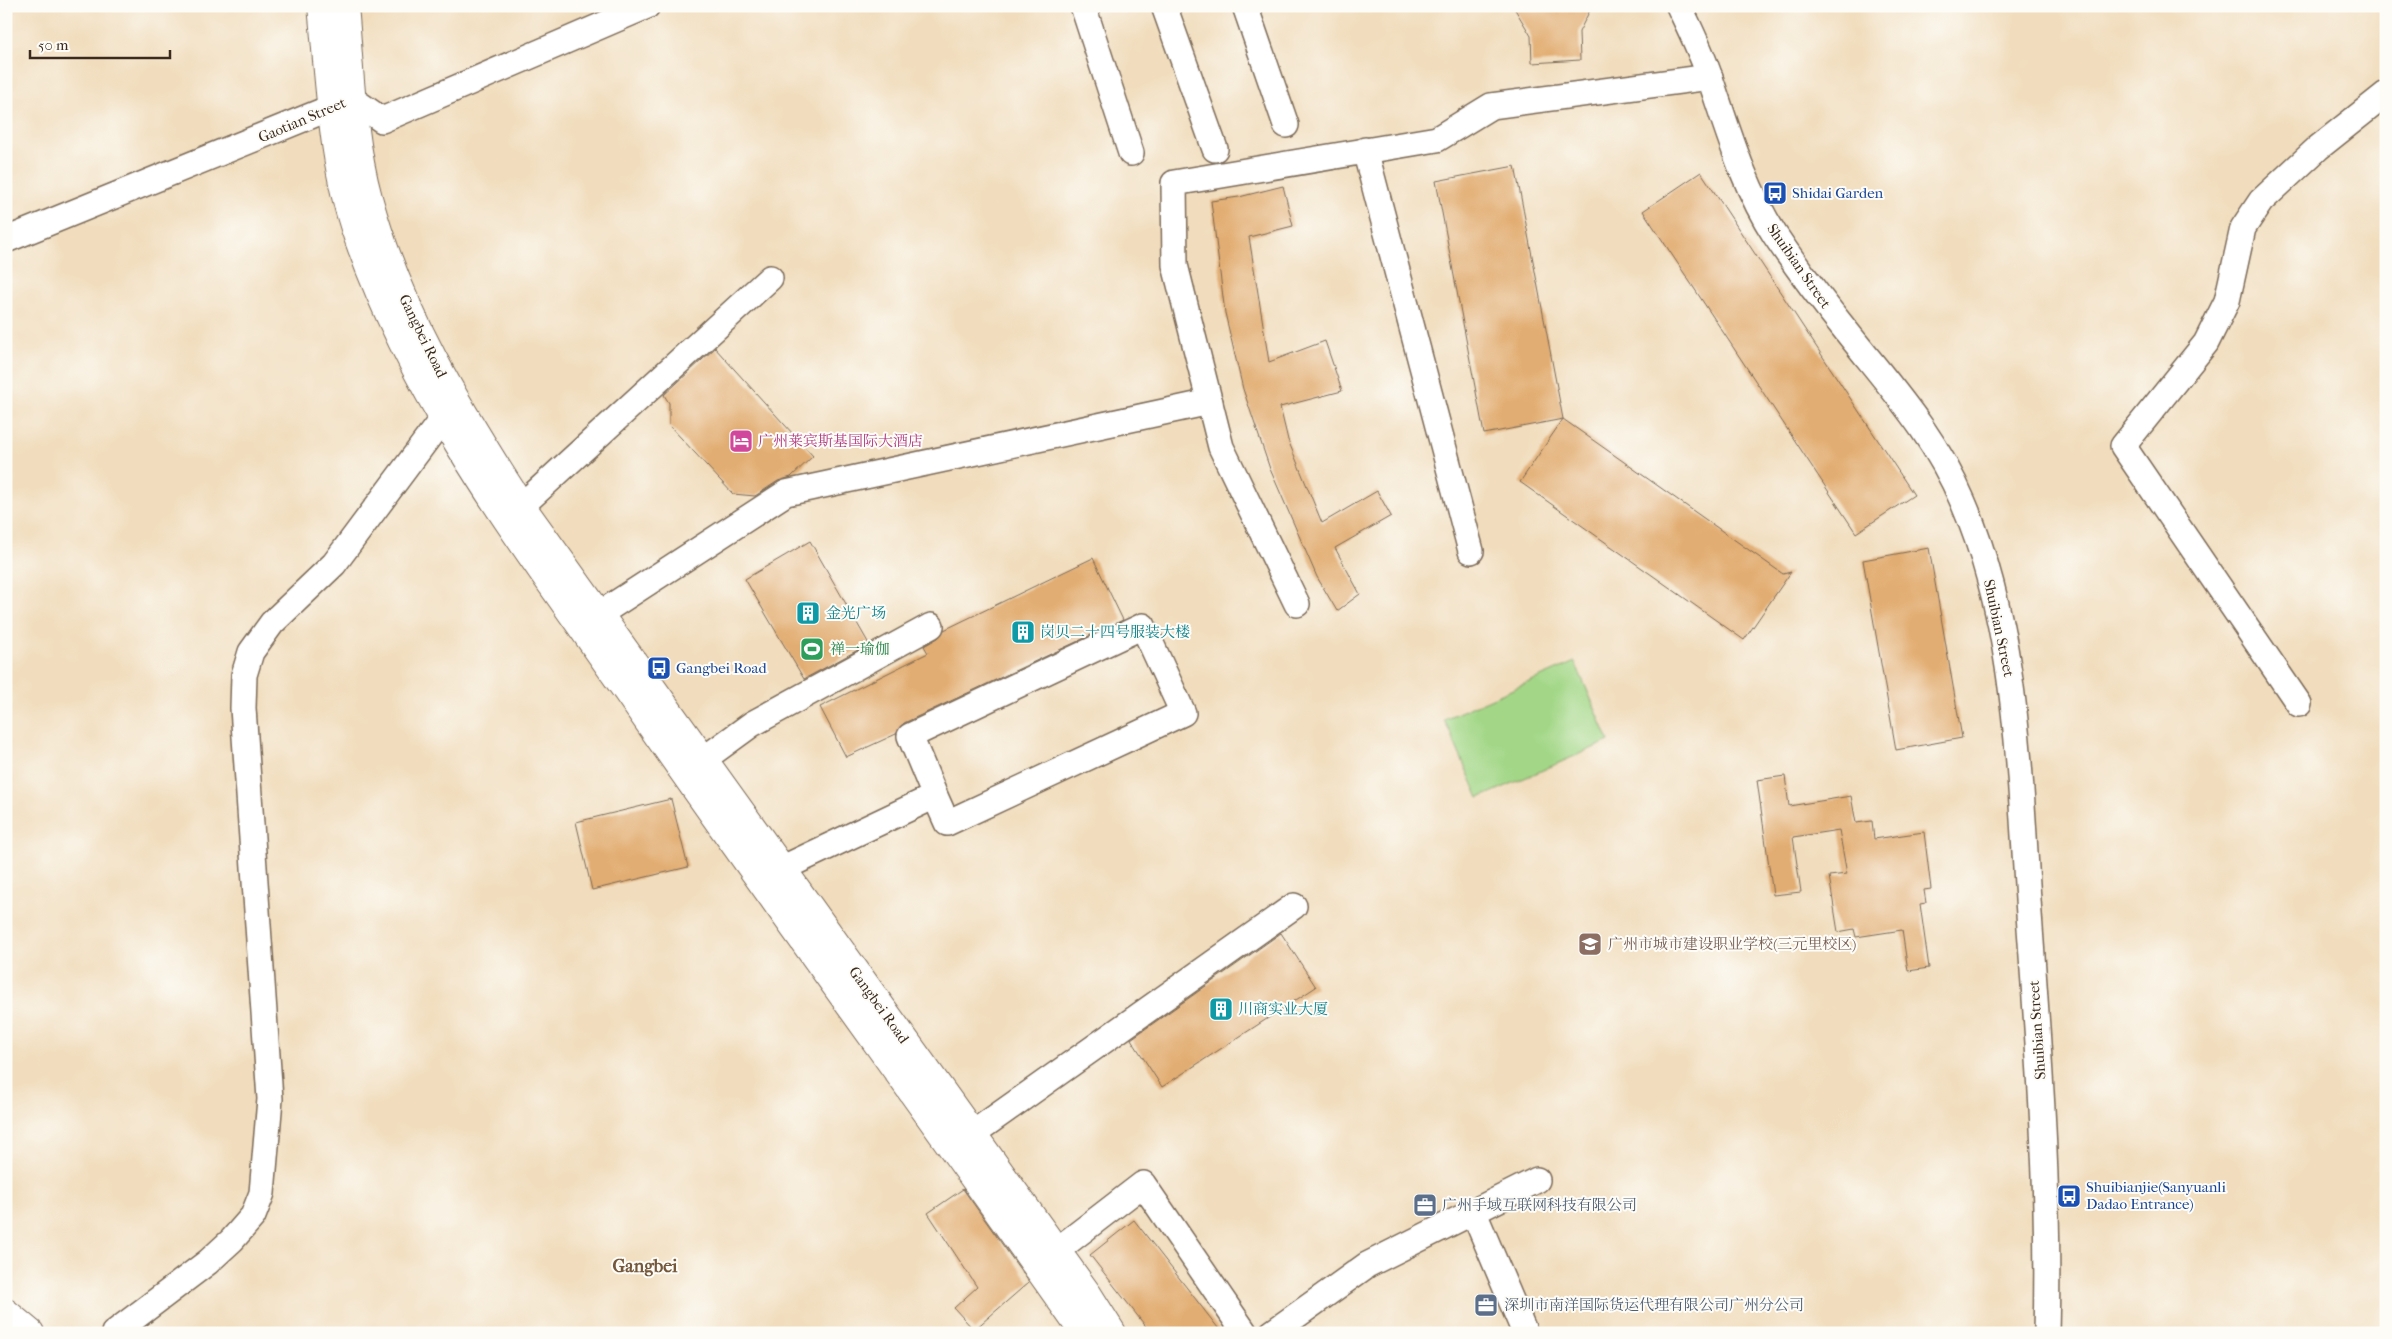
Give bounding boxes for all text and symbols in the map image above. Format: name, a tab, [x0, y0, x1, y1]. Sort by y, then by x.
scale bar	[30, 28, 170, 60]
text: 50 m	[38, 36, 69, 54]
street label: Gaotian Street	[256, 93, 349, 147]
bus stop icon: Shidai Garden	[1762, 180, 1788, 206]
place label: Shidai Garden	[1792, 184, 1884, 202]
street label: Shuibian Street	[1763, 220, 1835, 312]
street label: Gangbei Road	[395, 291, 451, 381]
hotel icon: 广州莱宾斯基国际大酒店	[728, 428, 754, 454]
place label: 广州莱宾斯基国际大酒店	[758, 432, 923, 450]
street label: Shuibian Street	[1980, 577, 2018, 679]
building icon: 金光广场	[795, 600, 821, 626]
place label: 金光广场	[826, 604, 886, 622]
building icon: 岗贝二十四号服装大楼	[1010, 619, 1036, 645]
place label: 岗贝二十四号服装大楼	[1040, 623, 1190, 641]
sports icon: 禅一瑜伽	[799, 636, 825, 662]
place label: 禅一瑜伽	[830, 640, 890, 658]
bus stop icon: Gangbei Road	[646, 655, 672, 681]
place label: Gangbei Road	[676, 659, 767, 677]
school or university icon: 广州市城市建设职业学校(三元里校区)	[1577, 931, 1603, 957]
place label: 广州市城市建设职业学校(三元里校区)	[1608, 935, 1856, 953]
street label: Gangbei Road	[845, 963, 913, 1048]
street label: Shuibian Street	[2025, 979, 2049, 1080]
building icon: 川商实业大厦	[1208, 996, 1234, 1022]
place label: 川商实业大厦	[1238, 1000, 1328, 1018]
place label: Shuibianjie(Sanyuanli Dadao Entrance)	[2086, 1178, 2227, 1213]
bus stop icon: Shuibianjie(Sanyuanli Dadao Entrance)	[2056, 1183, 2082, 1209]
office icon: 广州手域互联网科技有限公司	[1412, 1192, 1438, 1218]
place label: 广州手域互联网科技有限公司	[1442, 1196, 1637, 1214]
district label: Gangbei	[613, 1256, 678, 1277]
office icon: 深圳市南洋国际货运代理有限公司广州分公司	[1473, 1292, 1499, 1318]
place label: 深圳市南洋国际货运代理有限公司广州分公司	[1504, 1296, 1804, 1314]

